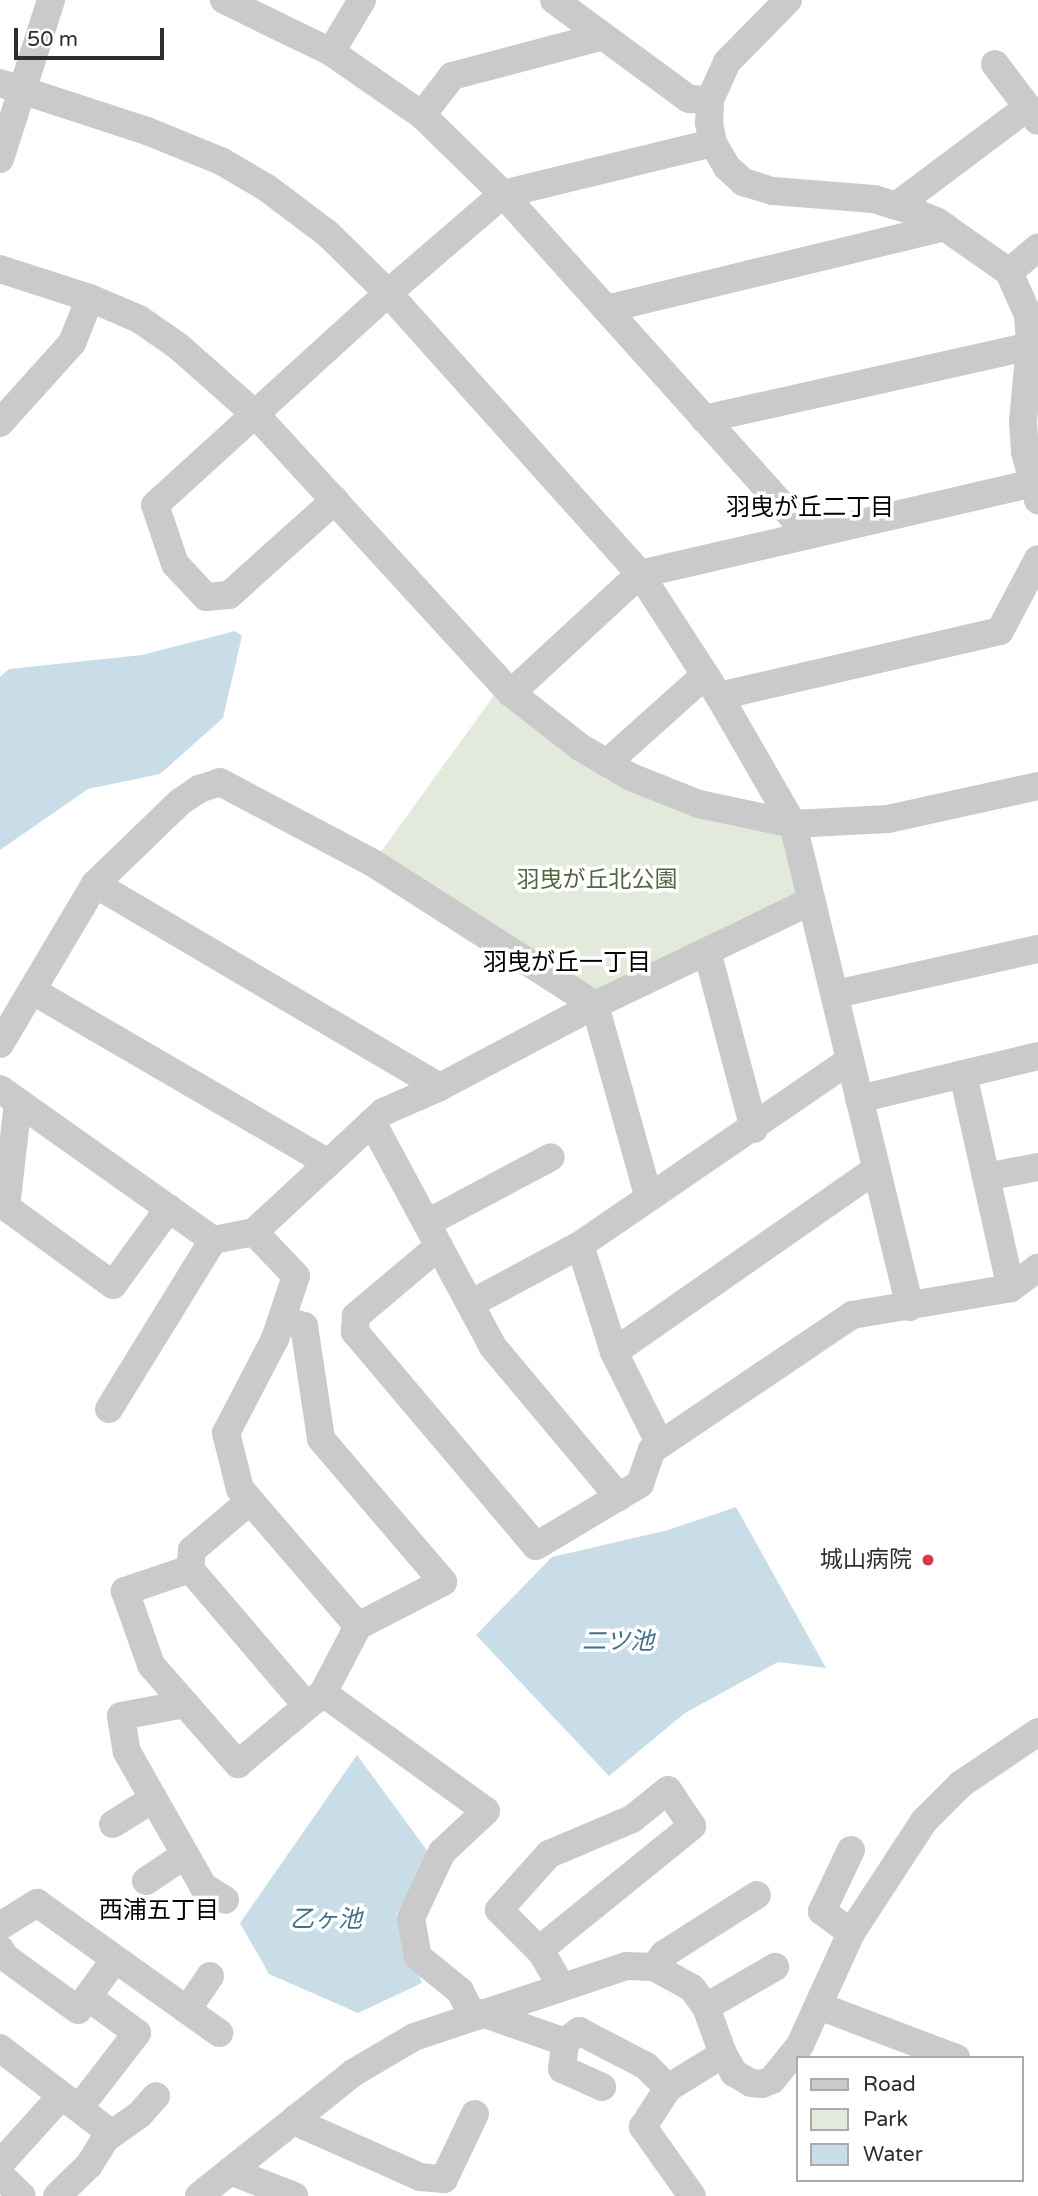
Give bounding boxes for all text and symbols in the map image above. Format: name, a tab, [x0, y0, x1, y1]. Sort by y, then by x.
scale bar	[18, 14, 168, 58]
text: 50 m	[27, 27, 78, 52]
district label: 羽曳が丘二丁目	[726, 494, 894, 522]
park label: 羽曳が丘北公園	[517, 866, 677, 894]
district label: 羽曳が丘一丁目	[483, 949, 651, 977]
place label: 城山病院	[820, 1546, 912, 1574]
marker: 城山病院	[918, 1550, 938, 1570]
water label: 二ツ池	[582, 1628, 654, 1656]
district label: 西浦五丁目	[99, 1897, 219, 1925]
water label: 乙ヶ池	[290, 1906, 362, 1934]
legend	[796, 2056, 1024, 2182]
text: Road	[863, 2072, 916, 2097]
text: Park	[863, 2107, 908, 2132]
text: Water	[863, 2142, 923, 2167]

